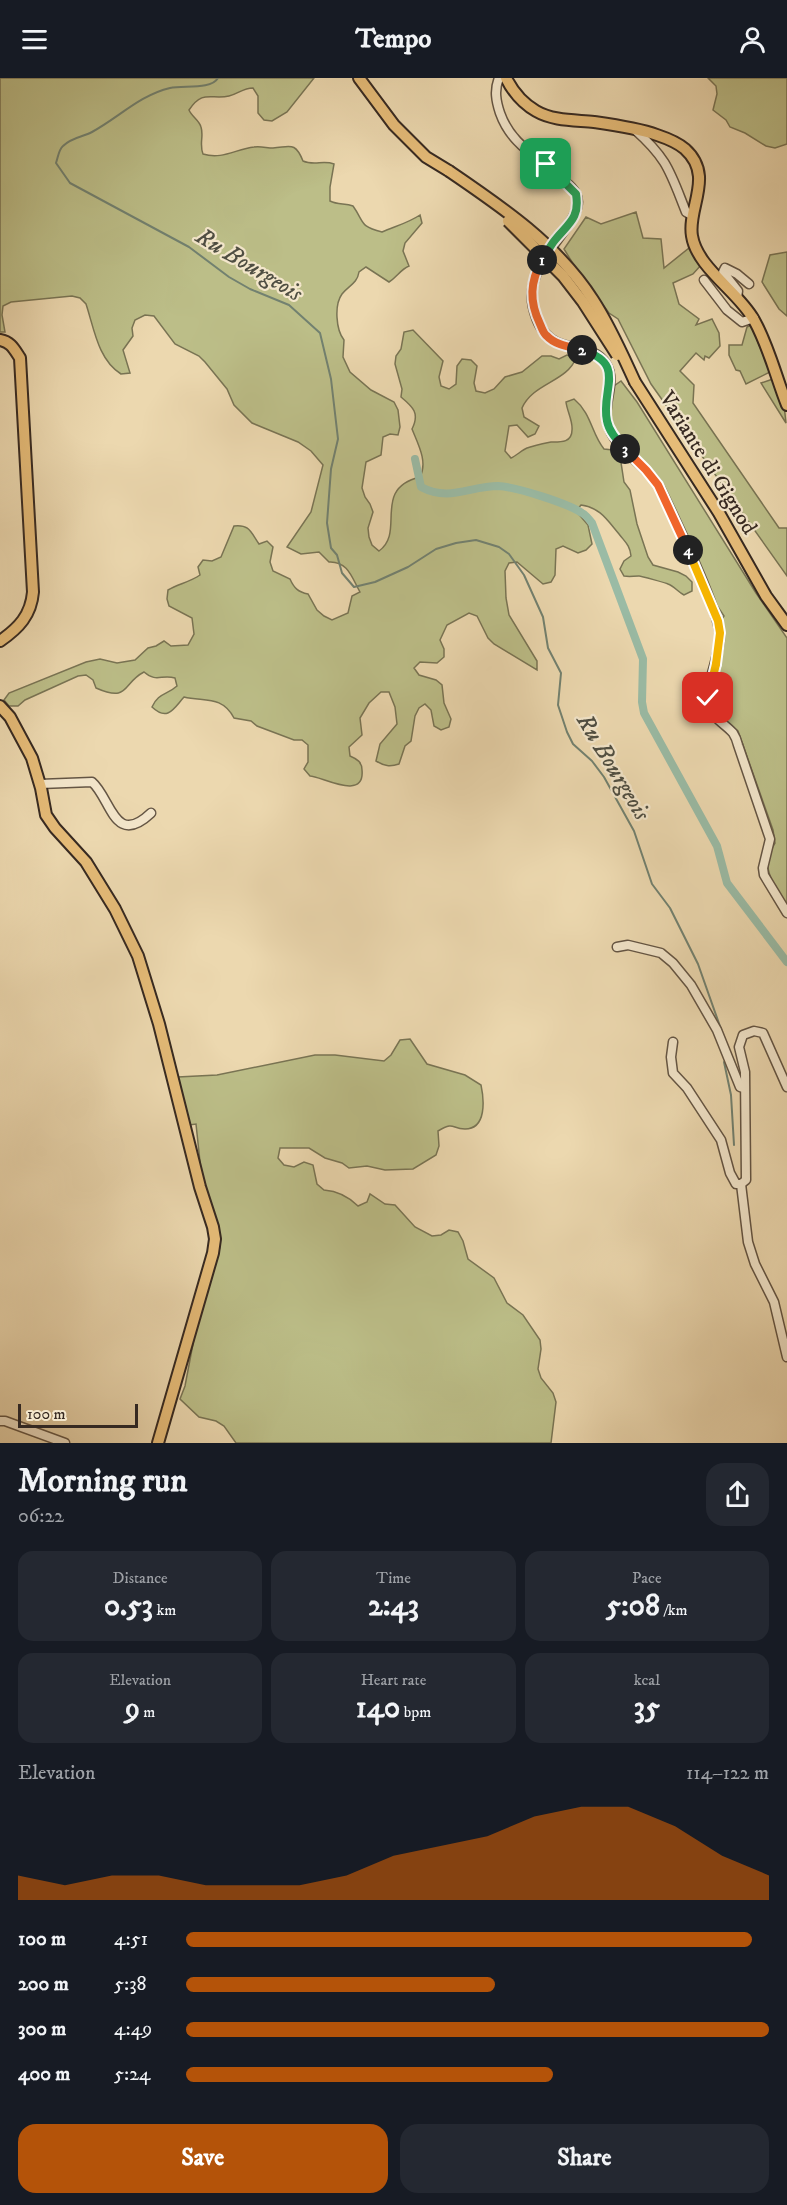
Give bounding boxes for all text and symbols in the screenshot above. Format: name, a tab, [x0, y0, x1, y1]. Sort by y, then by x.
text: Tempo	[356, 22, 431, 56]
icon: menu	[18, 23, 51, 56]
icon: person	[736, 23, 769, 56]
pin	[520, 138, 571, 189]
icon: arrive	[529, 147, 562, 180]
water label: Ru Bourgeois	[189, 221, 308, 309]
pin: 1	[527, 245, 557, 275]
text: 1	[539, 250, 545, 270]
pin: 2	[567, 335, 597, 365]
text: 2	[578, 340, 586, 360]
street label: Variante di Gignod	[653, 386, 763, 540]
pin: 3	[610, 434, 640, 464]
text: 3	[622, 439, 628, 459]
pin: 4	[673, 535, 703, 565]
text: 4	[683, 540, 693, 560]
pin	[682, 672, 733, 723]
icon: check	[691, 681, 724, 714]
water label: Ru Bourgeois	[569, 707, 657, 826]
scale bar	[18, 1401, 138, 1428]
text: 100 m	[27, 1404, 66, 1424]
text: Morning run	[18, 1461, 187, 1502]
button: share	[706, 1463, 769, 1526]
text: 06:22	[18, 1504, 64, 1529]
text: Distance	[113, 1568, 168, 1588]
text: Time	[376, 1568, 411, 1588]
text: Pace	[632, 1568, 662, 1588]
text: 0.53	[104, 1588, 153, 1625]
text: 2:43	[368, 1588, 419, 1625]
text: 5:08	[606, 1588, 660, 1625]
text: km	[153, 1600, 176, 1620]
text: /km	[660, 1600, 688, 1620]
text: Elevation	[109, 1670, 171, 1690]
text: Heart rate	[361, 1670, 426, 1690]
text: kcal	[634, 1670, 660, 1690]
text: 9	[125, 1690, 140, 1727]
text: 140	[356, 1690, 400, 1727]
text: 35	[634, 1690, 660, 1727]
text: m	[140, 1702, 155, 1722]
text: bpm	[400, 1702, 431, 1722]
text: Elevation	[18, 1761, 95, 1786]
text: 114–122 m	[686, 1761, 769, 1786]
text: 100 m	[18, 1927, 66, 1952]
text: 4:51	[114, 1927, 148, 1952]
text: 200 m	[18, 1972, 69, 1997]
text: 5:38	[114, 1972, 147, 1997]
text: 300 m	[18, 2017, 66, 2042]
text: 4:49	[114, 2017, 152, 2042]
text: 400 m	[18, 2062, 70, 2087]
text: 5:24	[114, 2062, 151, 2087]
button: Save	[18, 2124, 388, 2193]
button: Share	[400, 2124, 769, 2193]

